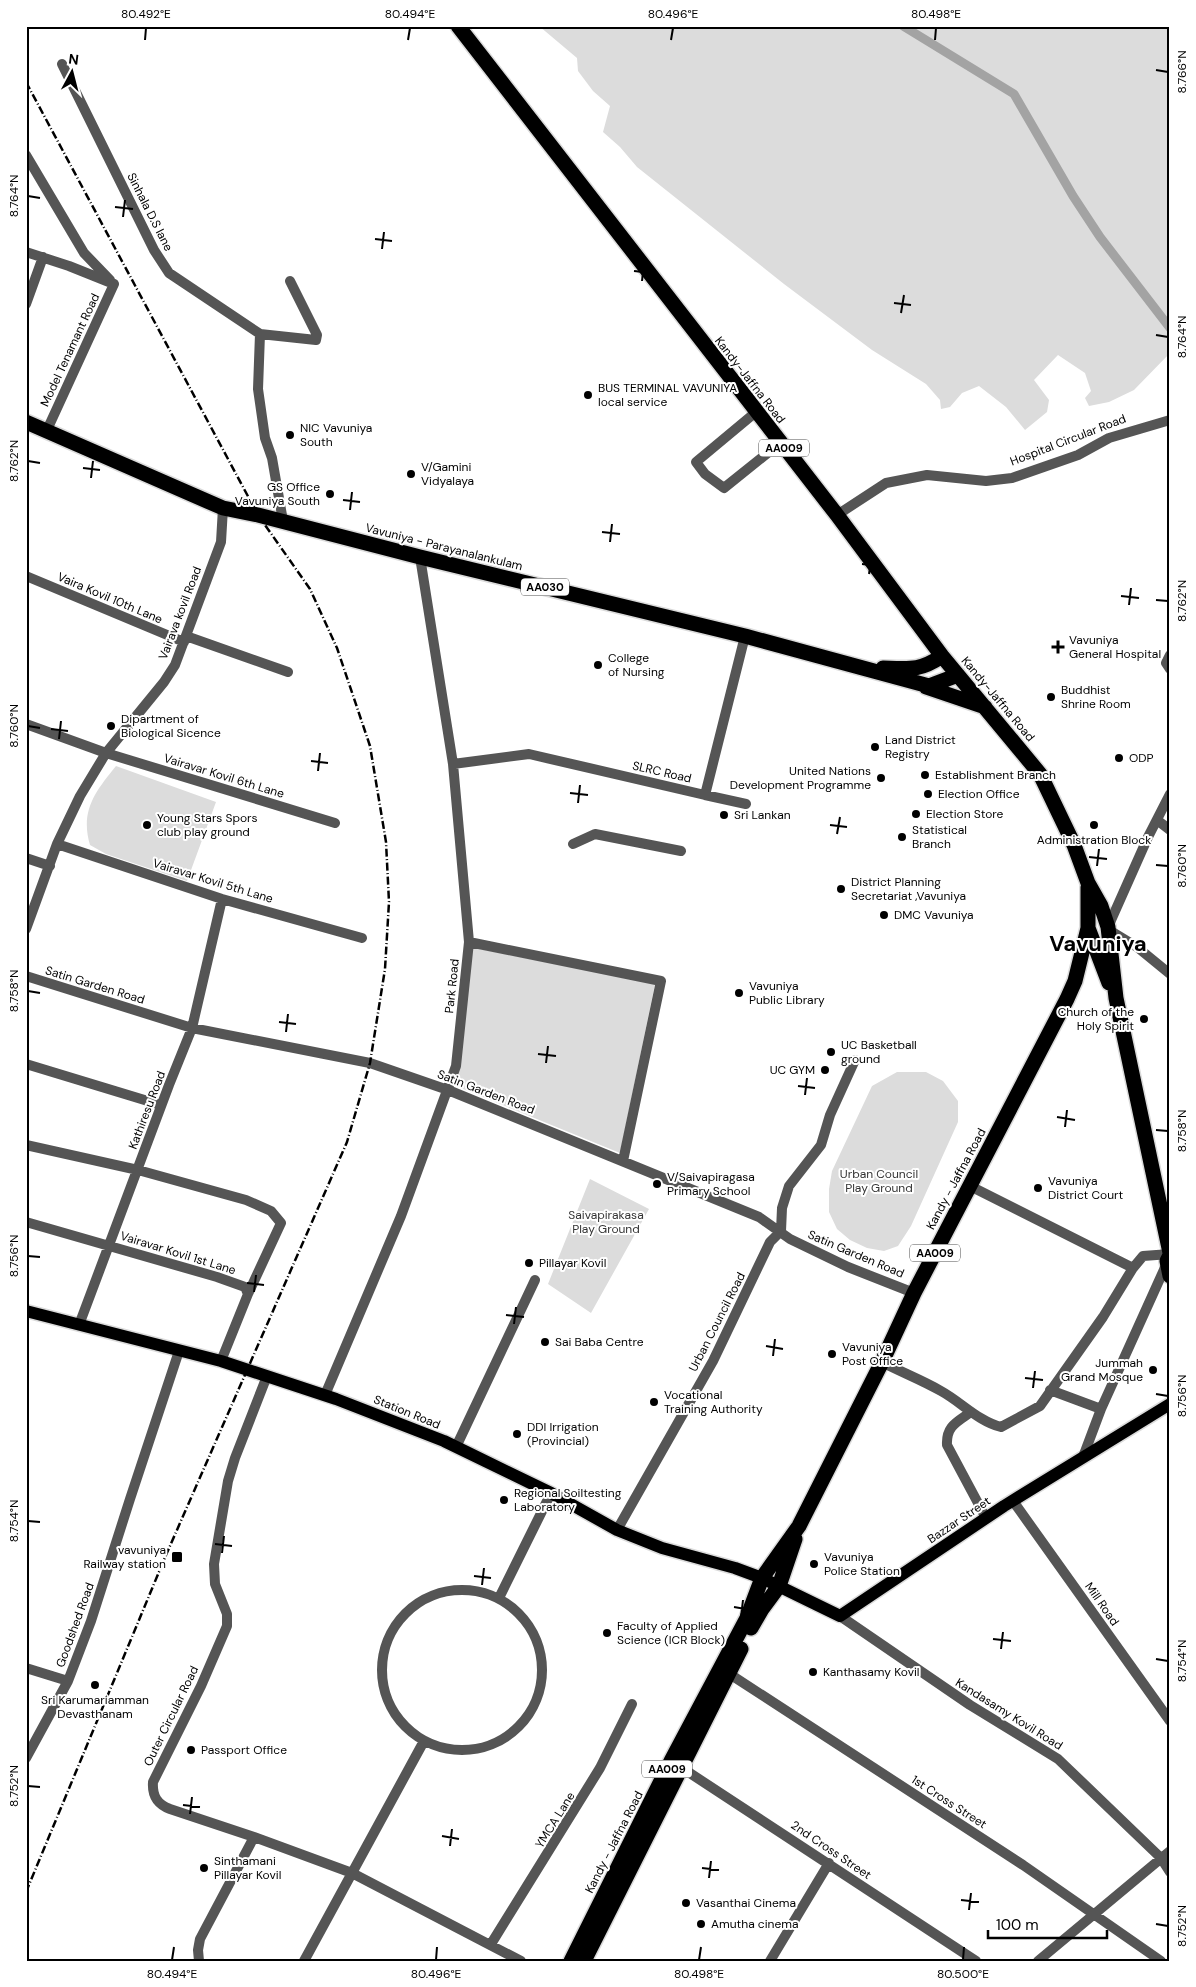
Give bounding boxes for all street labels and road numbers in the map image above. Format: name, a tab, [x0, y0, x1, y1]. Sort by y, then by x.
street label: Sinhala D.S lane	[123, 170, 177, 254]
street label: Model Tenamant Road	[37, 291, 103, 409]
street label: Kandy-Jaffna Road	[711, 333, 789, 427]
street label: Hospital Circular Road	[1008, 410, 1128, 470]
road number: AA009	[759, 439, 809, 456]
street label: Vavuniya - Parayanalankulam	[364, 520, 524, 574]
street label: Vairava kovil Road	[155, 564, 205, 662]
street label: Vaira Kovil 10th Lane	[55, 569, 165, 627]
road number: AA030	[521, 578, 569, 596]
street label: Kandy-Jaffna Road	[958, 653, 1038, 745]
street label: Vairavar Kovil 6th Lane	[162, 750, 286, 802]
street label: SLRC Road	[631, 757, 693, 787]
street label: Vairavar Kovil 5th Lane	[151, 855, 275, 907]
street label: Park Road	[441, 958, 463, 1014]
street label: Satin Garden Road	[43, 962, 147, 1008]
street label: Satin Garden Road	[435, 1066, 537, 1118]
street label: Kathiresu Road	[125, 1069, 169, 1151]
street label: Kandy - Jaffna Road	[923, 1126, 989, 1232]
street label: Satin Garden Road	[805, 1226, 907, 1282]
street label: Vairavar Kovil 1st Lane	[118, 1228, 238, 1278]
road number: AA009	[910, 1244, 960, 1262]
street label: Urban Council Road	[685, 1270, 749, 1374]
street label: Station Road	[371, 1391, 443, 1433]
street label: Bazzar Street	[924, 1493, 994, 1547]
street label: Mill Road	[1081, 1579, 1123, 1629]
street label: Goodshed Road	[52, 1580, 98, 1670]
street label: Outer Circular Road	[140, 1663, 202, 1769]
street label: Kandasamy Kovil Road	[952, 1674, 1066, 1754]
road number: AA009	[642, 1760, 692, 1778]
street label: 1st Cross Street	[908, 1772, 990, 1832]
street label: Kandy - Jaffna Road	[581, 1788, 647, 1896]
street label: YMCA Lane	[531, 1789, 579, 1851]
street label: 2nd Cross Street	[788, 1817, 875, 1883]

